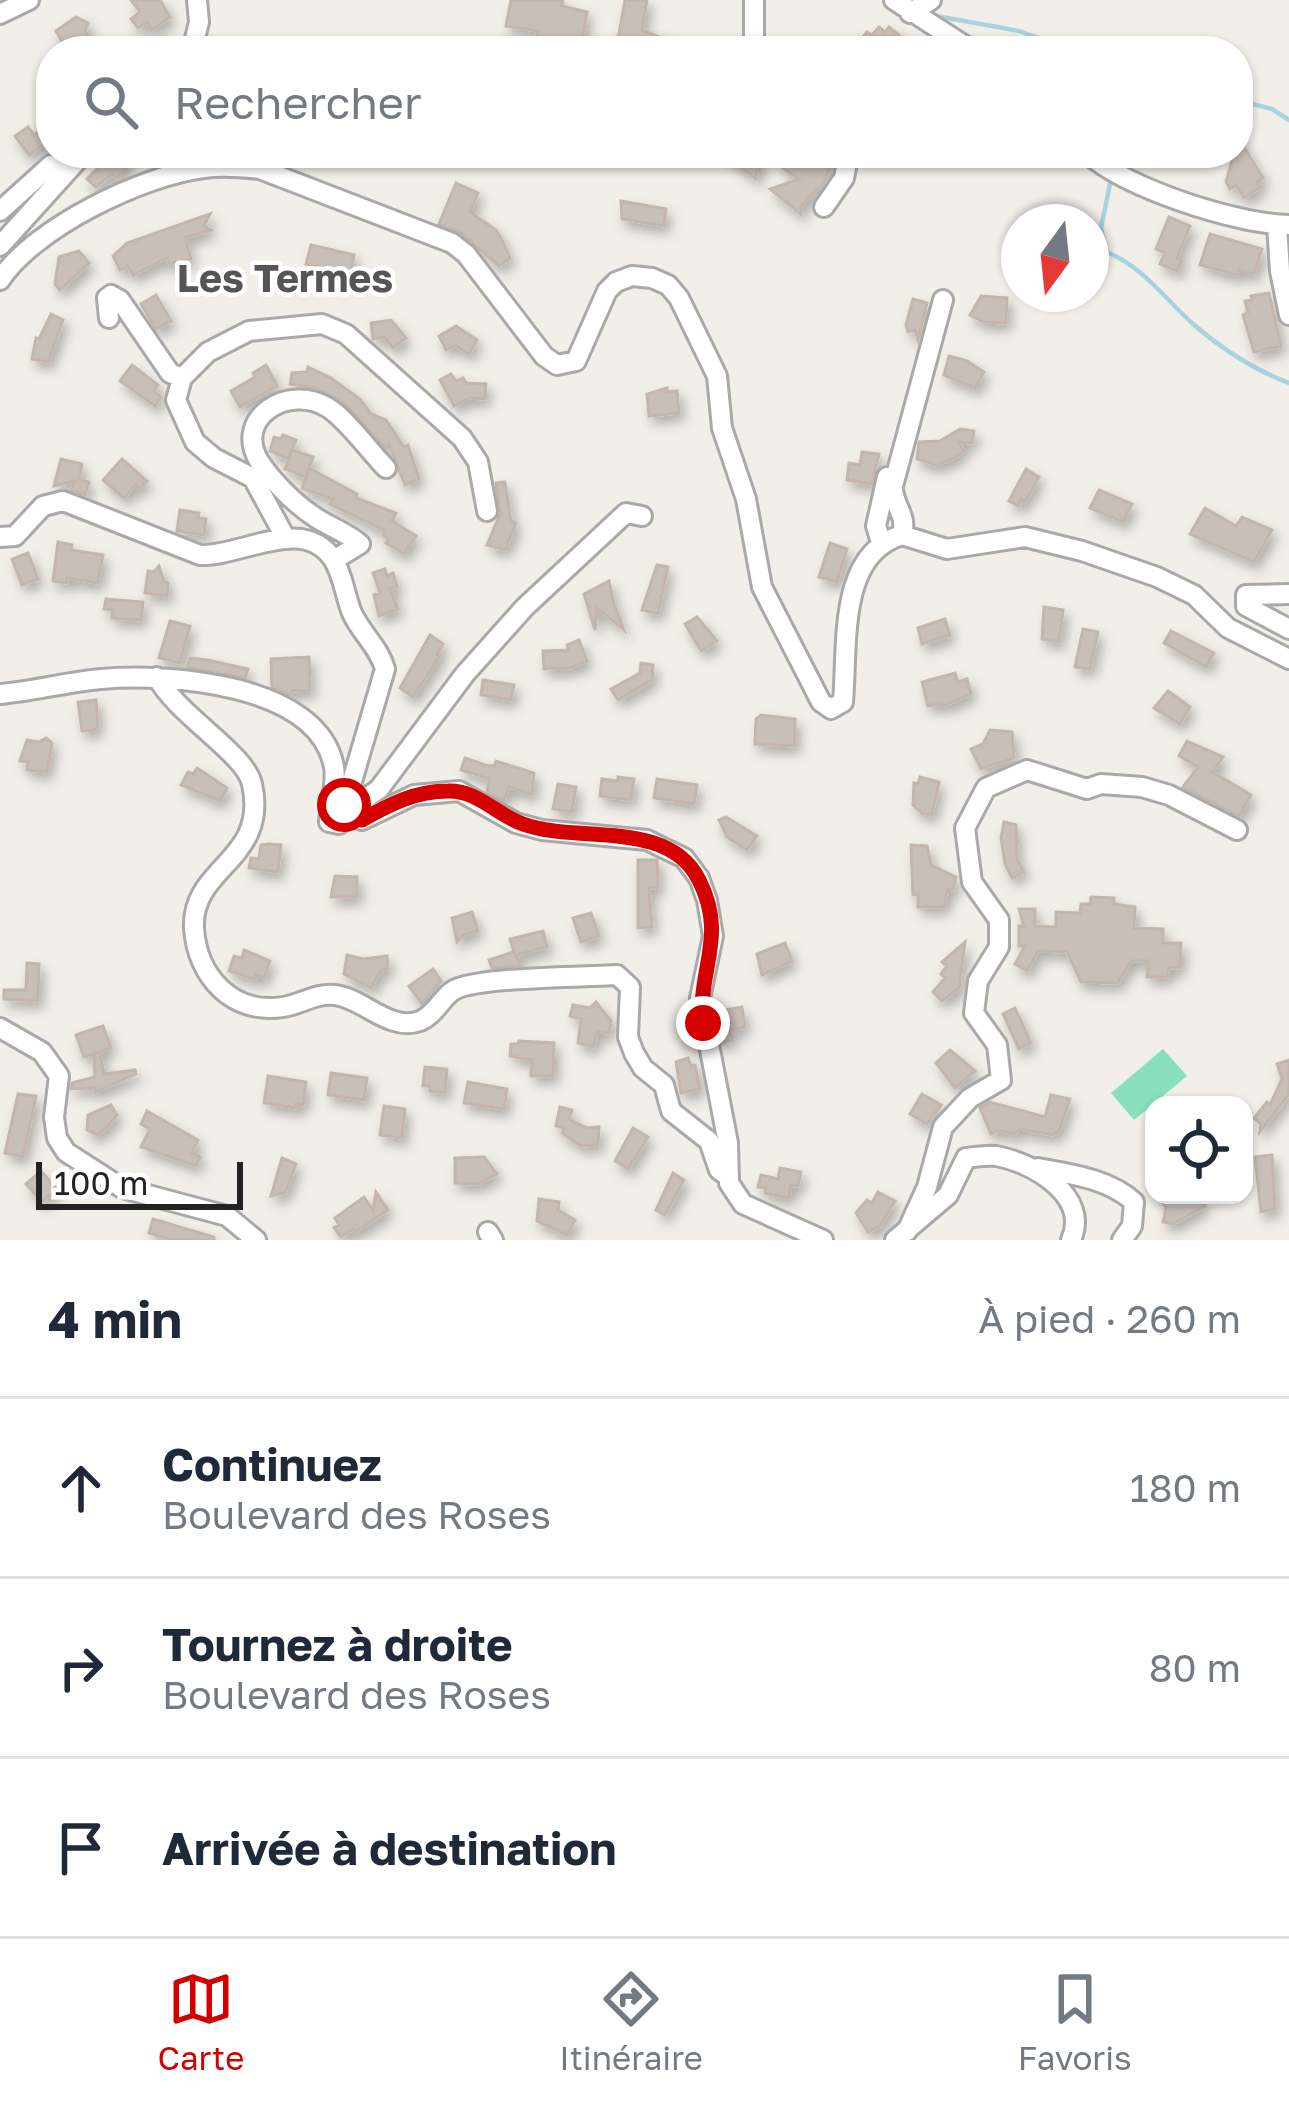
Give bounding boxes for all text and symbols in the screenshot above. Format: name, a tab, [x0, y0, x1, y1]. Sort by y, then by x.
search box	[36, 36, 1253, 168]
icon: search	[78, 69, 144, 135]
text: Rechercher	[174, 75, 422, 129]
north arrow	[1001, 204, 1109, 312]
district label: Les Termes	[177, 254, 393, 301]
route start	[317, 778, 371, 832]
route end	[676, 996, 730, 1050]
map controls	[1145, 1096, 1253, 1204]
button: locate	[1145, 1096, 1253, 1204]
scale bar	[36, 1156, 243, 1209]
text: 100 m	[54, 1163, 148, 1202]
text: 4 min	[48, 1288, 182, 1349]
text: À pied · 260 m	[978, 1295, 1241, 1342]
text: Continuez	[162, 1437, 382, 1491]
icon: ahead	[48, 1455, 114, 1521]
text: 180 m	[1130, 1464, 1241, 1511]
text: Boulevard des Roses	[162, 1491, 551, 1538]
text: Tournez à droite	[162, 1617, 513, 1671]
icon: right	[48, 1635, 114, 1701]
text: 80 m	[1149, 1644, 1241, 1691]
text: Boulevard des Roses	[162, 1671, 551, 1718]
icon: arrive	[48, 1815, 114, 1881]
text: Arrivée à destination	[162, 1821, 617, 1875]
tab: Carte	[157, 1966, 244, 2077]
tab: Itinéraire	[559, 1966, 703, 2077]
tab: Favoris	[1018, 1966, 1132, 2077]

